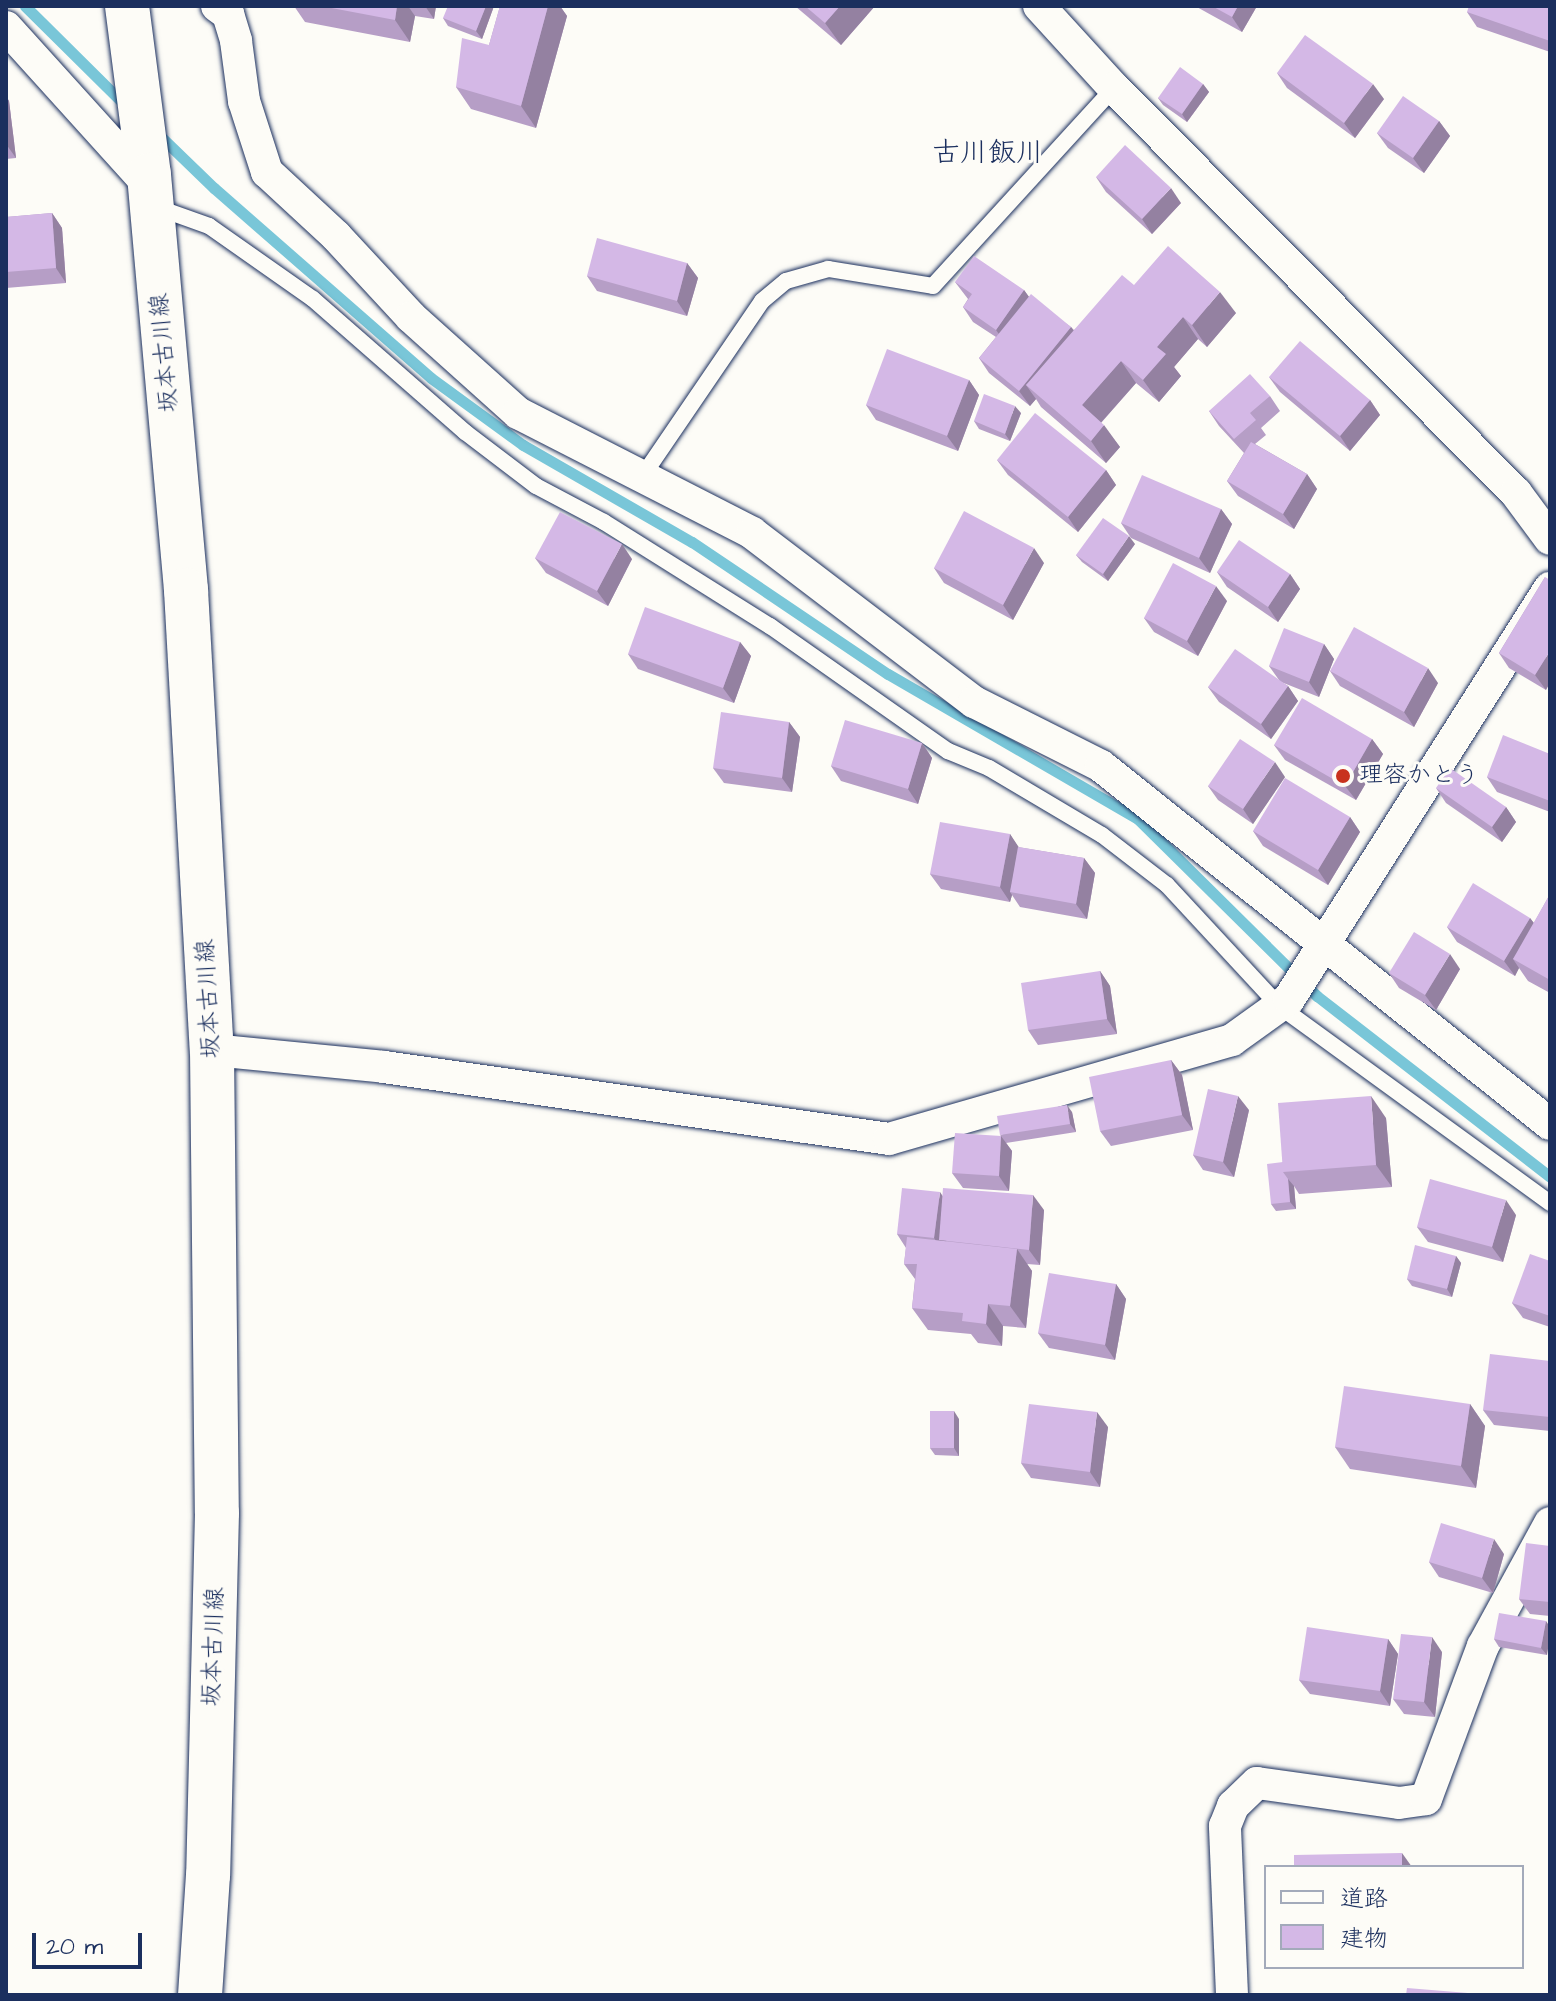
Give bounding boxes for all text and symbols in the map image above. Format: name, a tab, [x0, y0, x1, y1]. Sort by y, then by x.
district label: 古川飯川	[932, 136, 1044, 170]
street label: 坂本古川線	[145, 292, 185, 414]
place label: 理容かとう	[1359, 762, 1479, 790]
marker: 理容かとう	[1334, 767, 1352, 785]
street label: 坂本古川線	[191, 938, 227, 1060]
street label: 坂本古川線	[198, 1587, 230, 1707]
legend	[1264, 1865, 1524, 1969]
text: 道路	[1340, 1882, 1388, 1916]
scale bar	[36, 1917, 146, 1967]
text: 建物	[1340, 1922, 1388, 1956]
text: 20 m	[46, 1930, 103, 1964]

